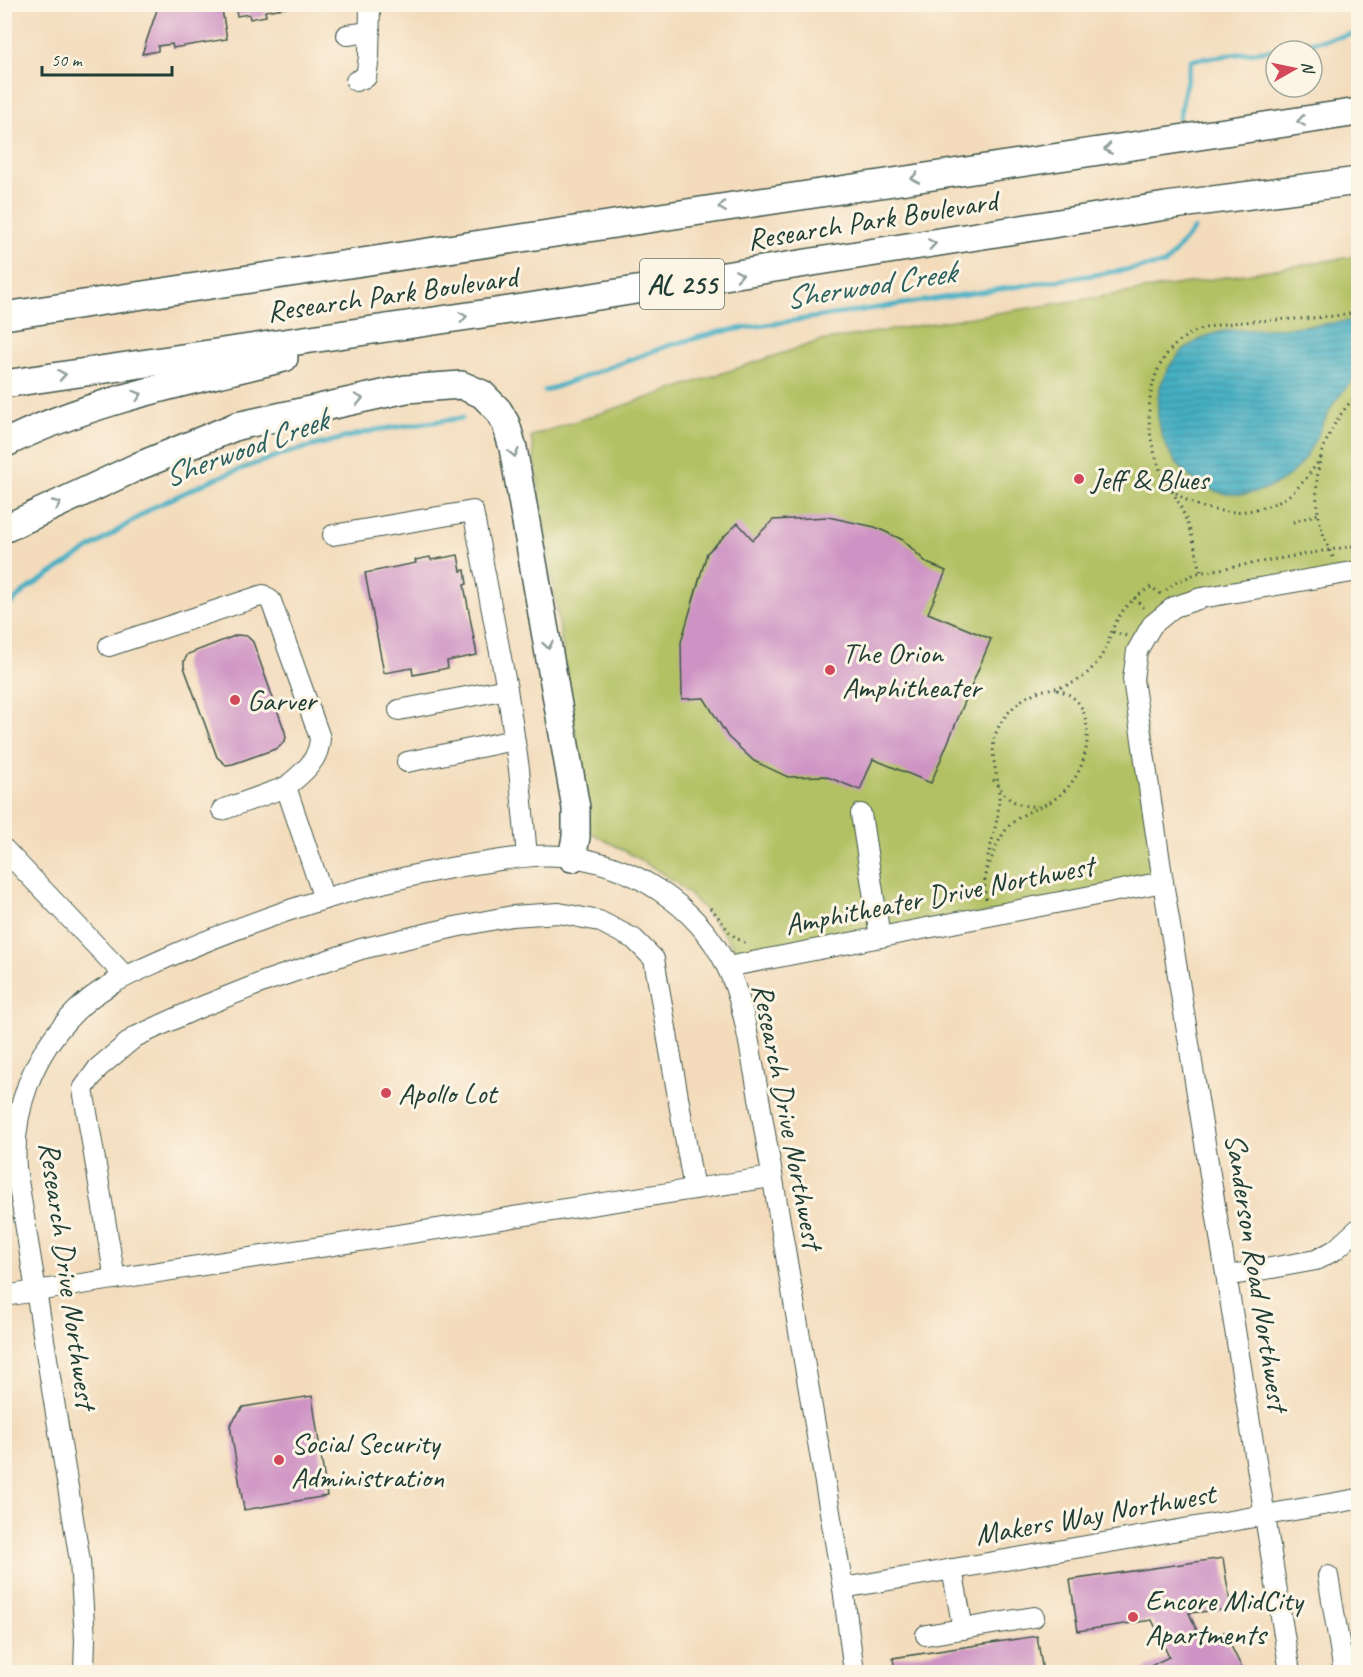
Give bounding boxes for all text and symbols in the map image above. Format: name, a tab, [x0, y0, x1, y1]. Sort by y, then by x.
scale bar	[42, 39, 172, 77]
north arrow	[1264, 39, 1324, 99]
text: 50 m	[51, 49, 84, 71]
text: N	[1297, 60, 1319, 76]
one-way arrow	[1296, 114, 1305, 126]
one-way arrow	[1103, 142, 1113, 155]
one-way arrow	[910, 172, 919, 184]
street label: Research Park Boulevard	[744, 181, 1004, 258]
one-way arrow	[717, 201, 727, 213]
one-way arrow	[927, 239, 936, 251]
water label: Sherwood Creek	[782, 250, 964, 319]
street label: Research Park Boulevard	[264, 257, 524, 330]
road number: AL 255	[640, 259, 724, 309]
one-way arrow	[734, 269, 744, 282]
one-way arrow	[459, 311, 468, 323]
one-way arrow	[58, 370, 67, 382]
one-way arrow	[132, 389, 143, 402]
one-way arrow	[354, 393, 364, 406]
water label: Sherwood Creek	[157, 397, 339, 497]
one-way arrow	[507, 448, 520, 458]
place label: Jeff & Blues	[1089, 460, 1211, 498]
marker: Jeff & Blues	[1072, 472, 1086, 486]
one-way arrow	[51, 500, 62, 512]
place label: The Orion Amphitheater	[842, 634, 984, 706]
one-way arrow	[541, 640, 554, 650]
marker: The Orion Amphitheater	[823, 663, 837, 677]
place label: Garver	[247, 681, 318, 719]
marker: Garver	[228, 693, 242, 707]
street label: Amphitheater Drive Northwest	[781, 846, 1101, 944]
street label: Research Drive Northwest	[744, 980, 833, 1256]
place label: Apollo Lot	[398, 1074, 499, 1112]
marker: Apollo Lot	[379, 1086, 393, 1100]
street label: Sanderson Road Northwest	[1216, 1131, 1298, 1417]
street label: Research Drive Northwest	[30, 1139, 106, 1415]
place label: Social Security Administration	[291, 1424, 444, 1496]
marker: Social Security Administration	[272, 1453, 286, 1467]
street label: Makers Way Northwest	[972, 1474, 1221, 1554]
place label: Encore MidCity Apartments	[1145, 1581, 1305, 1653]
marker: Encore MidCity Apartments	[1126, 1610, 1140, 1624]

